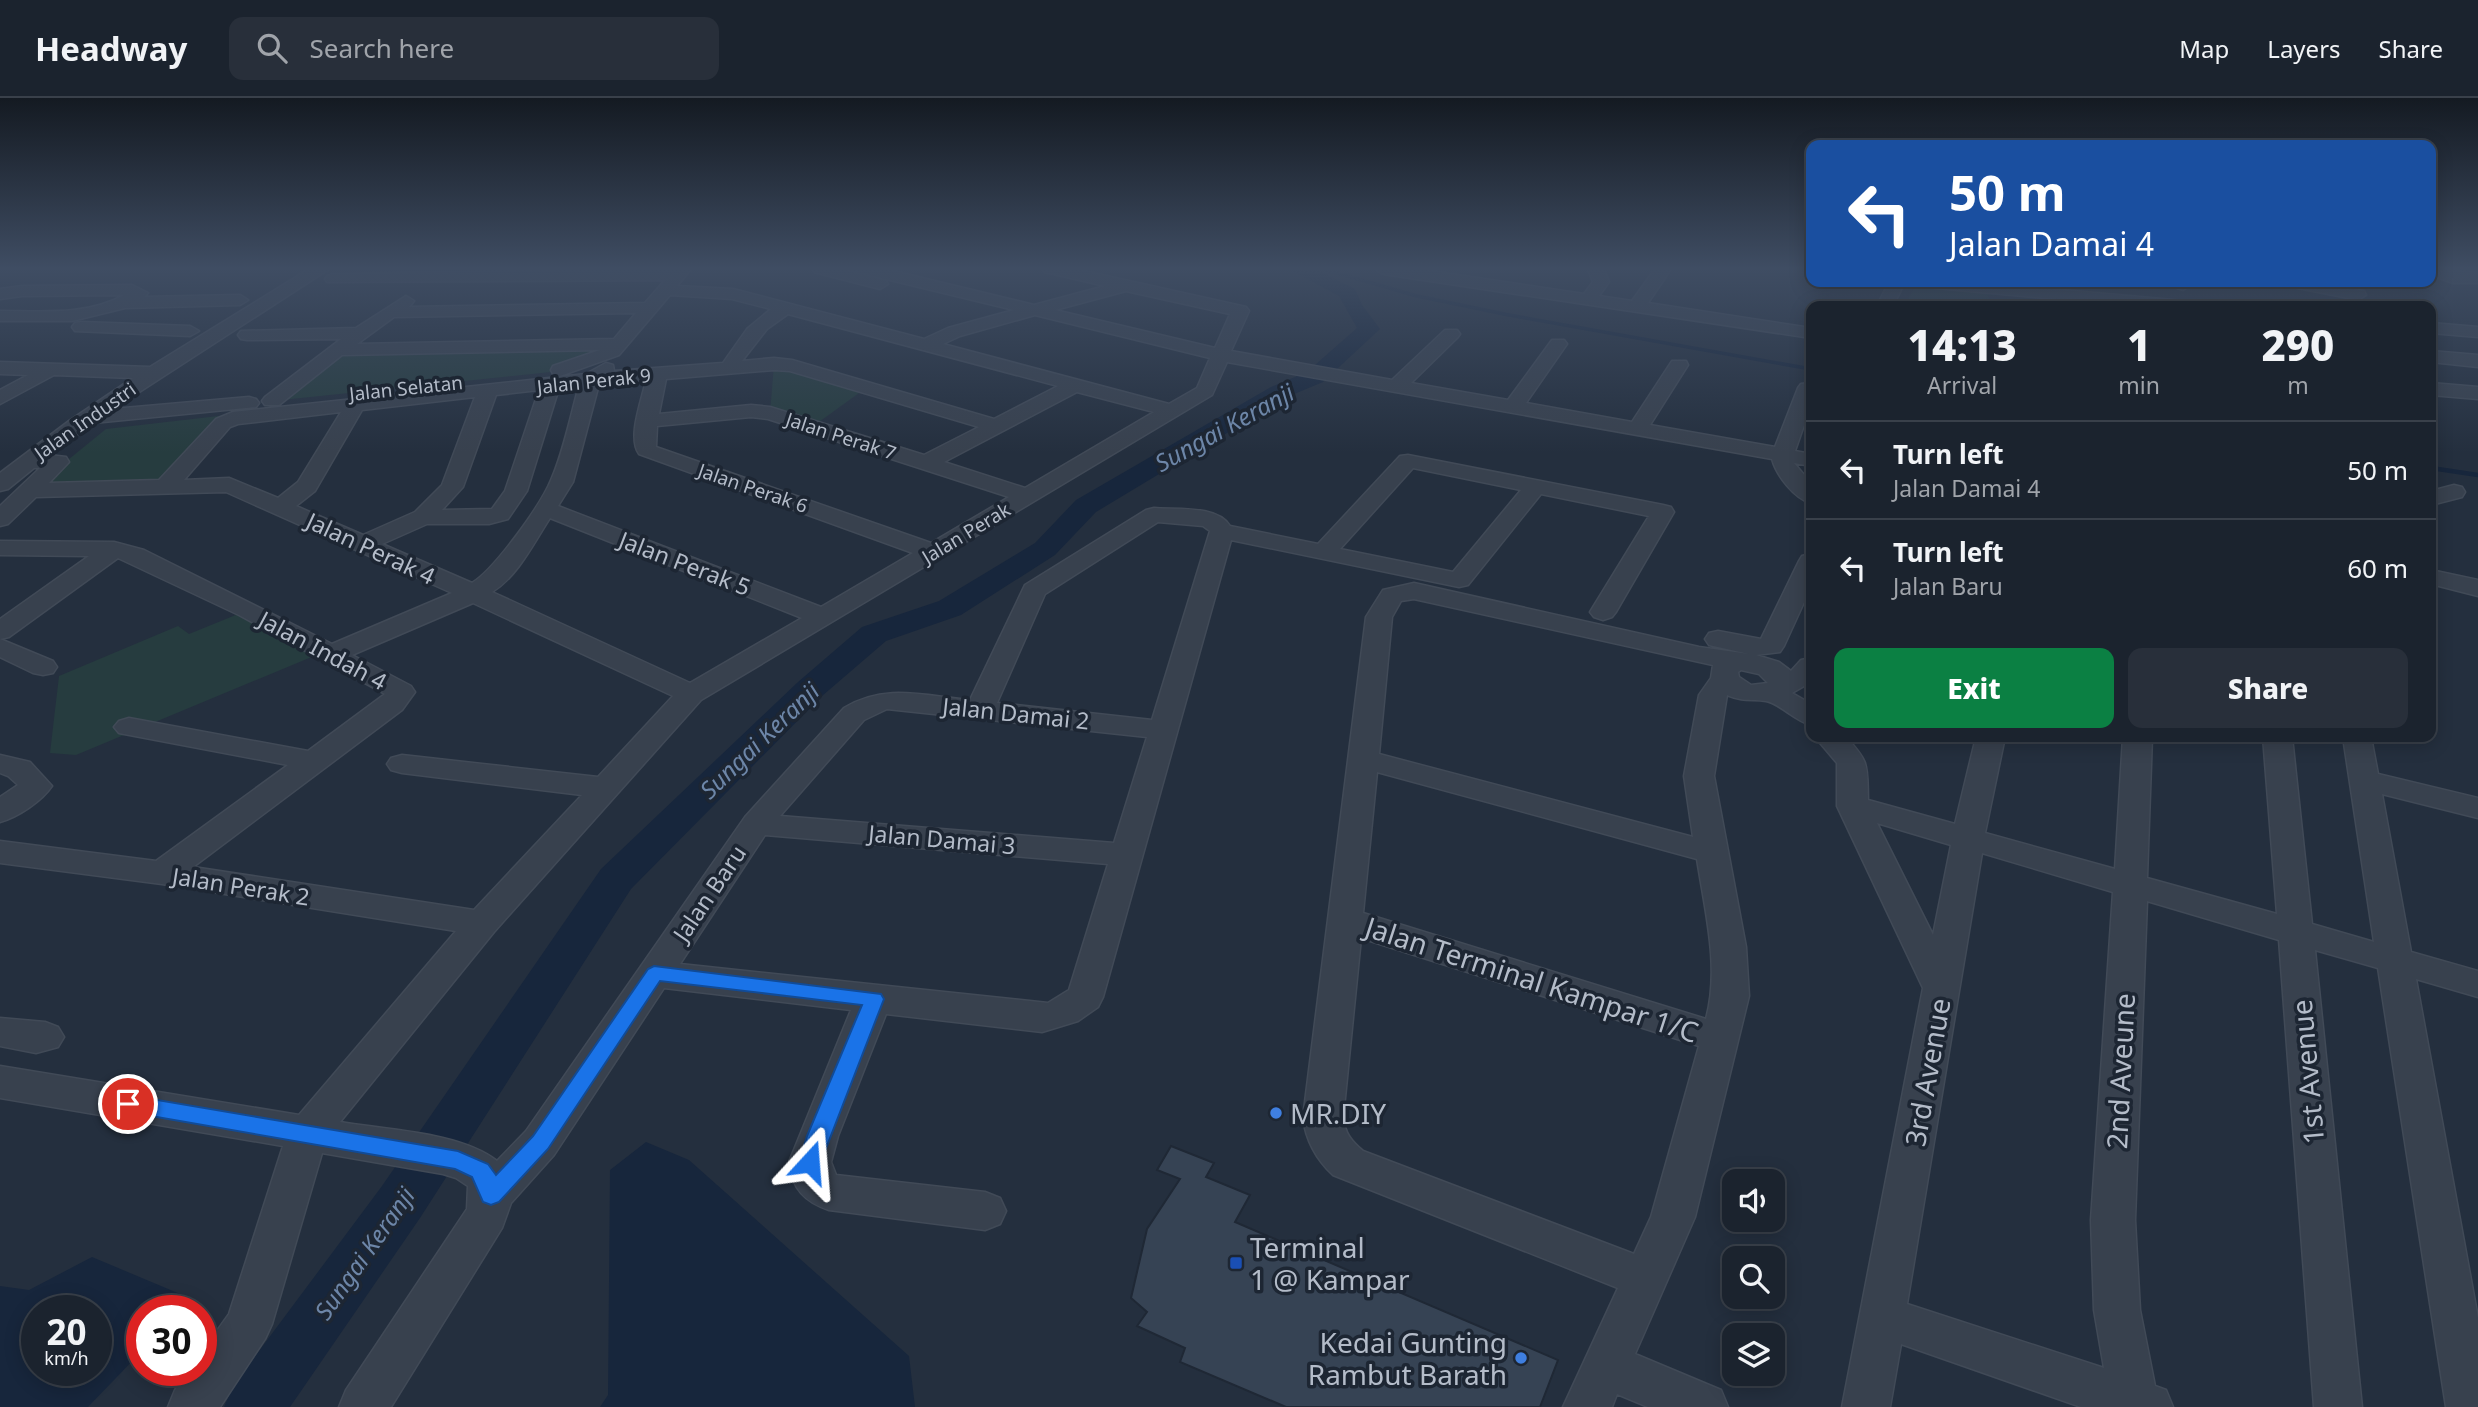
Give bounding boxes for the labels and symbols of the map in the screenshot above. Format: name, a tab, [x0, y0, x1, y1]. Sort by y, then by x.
street label: Jalan Perak 9	[534, 362, 652, 400]
street label: Jalan Selatan	[346, 369, 464, 407]
water label: Sungai Keranji	[1149, 375, 1300, 479]
street label: Jalan Industri	[27, 376, 141, 467]
street label: Jalan Perak 7	[781, 405, 899, 466]
street label: Jalan Perak 6	[693, 456, 811, 519]
street label: Jalan Perak	[915, 496, 1015, 571]
street label: Jalan Perak 4	[300, 503, 441, 592]
street label: Jalan Perak 5	[613, 523, 755, 603]
street label: Jalan Indah 4	[252, 602, 393, 697]
water label: Sungai Keranji	[692, 674, 827, 805]
street label: Jalan Damai 2	[939, 689, 1091, 737]
street label: Jalan Damai 3	[865, 816, 1017, 861]
street label: Jalan Baru	[664, 839, 753, 949]
street label: Jalan Perak 2	[168, 859, 312, 913]
street label: Jalan Terminal Kampar 1/C	[1358, 906, 1703, 1051]
street label: 2nd Aveune	[2097, 992, 2143, 1150]
street label: 3rd Avenue	[1895, 995, 1959, 1149]
street label: 1st Avenue	[2282, 998, 2332, 1146]
pin	[98, 1074, 158, 1134]
place label: MR.DIY	[1290, 1094, 1386, 1132]
marker: MR.DIY	[1268, 1105, 1284, 1121]
position arrow	[773, 1125, 847, 1199]
water label: Sungai Keranji	[306, 1180, 422, 1326]
place label: Terminal 1 @ Kampar	[1250, 1228, 1410, 1298]
marker: Terminal 1 @ Kampar	[1228, 1255, 1244, 1271]
speed limit sign: 30	[126, 1295, 217, 1386]
place label: Kedai Gunting Rambut Barath	[1308, 1323, 1507, 1393]
marker: Kedai Gunting Rambut Barath	[1513, 1350, 1529, 1366]

